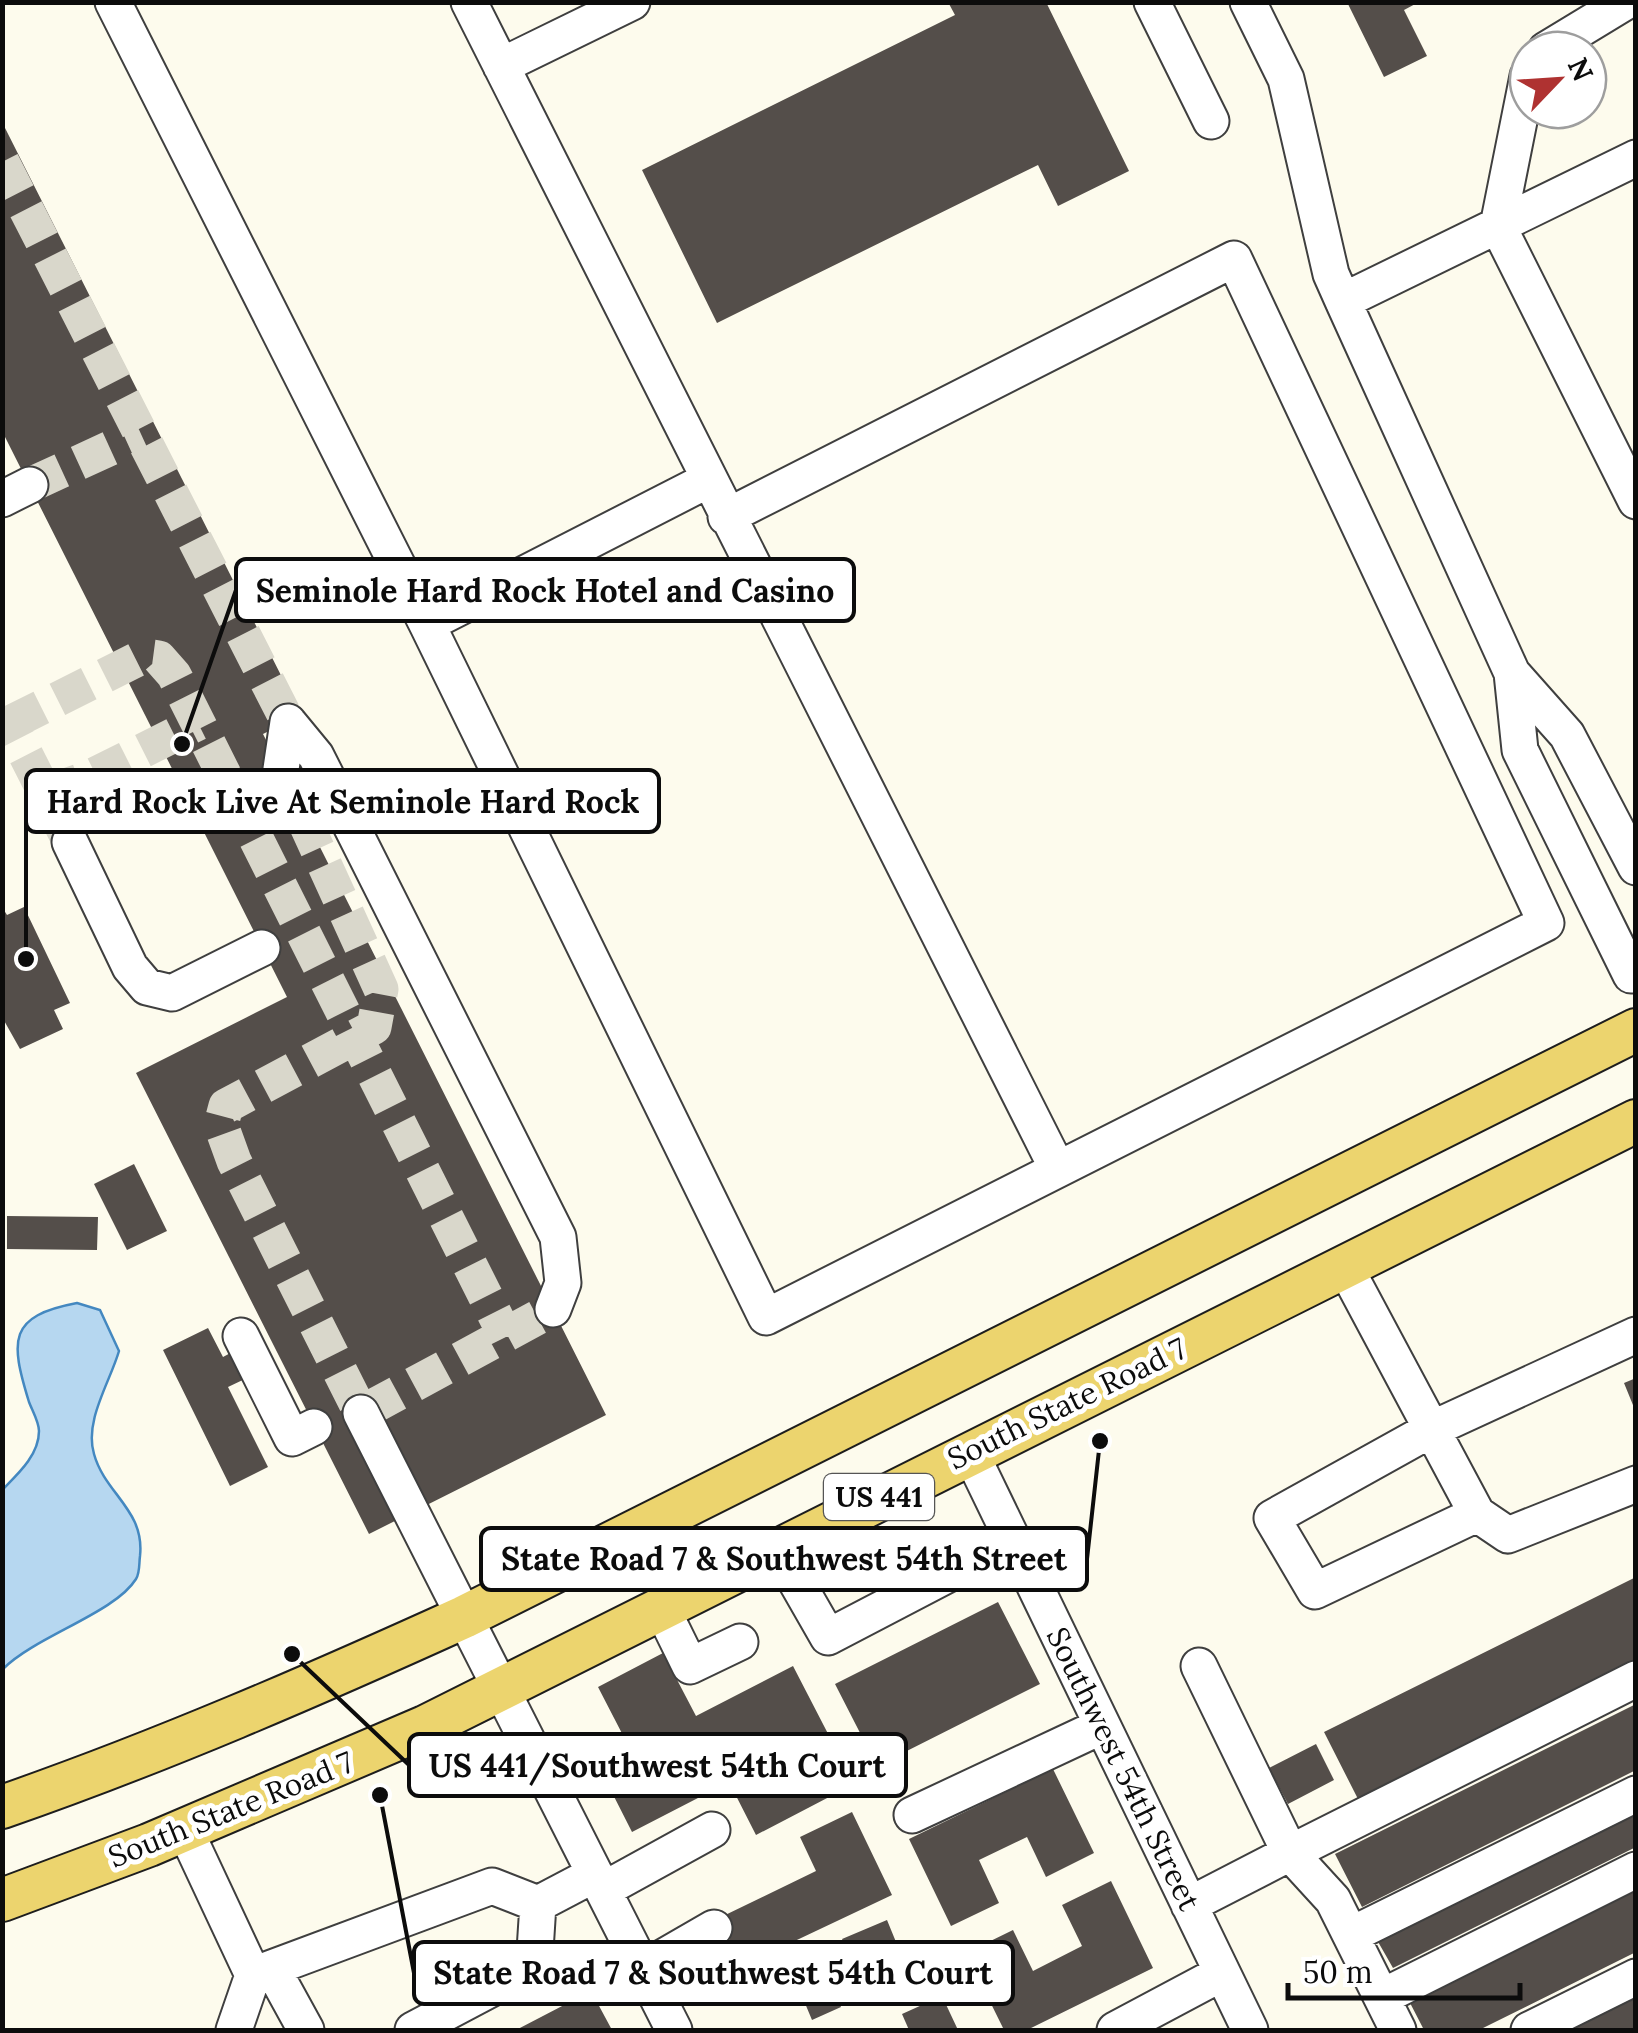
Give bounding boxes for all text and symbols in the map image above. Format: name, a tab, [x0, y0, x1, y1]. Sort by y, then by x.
north arrow	[1508, 30, 1608, 130]
text: N	[1560, 52, 1602, 87]
callout: Seminole Hard Rock Hotel and Casino	[236, 559, 854, 621]
text: Seminole Hard Rock Hotel and Casino	[256, 570, 834, 611]
callout: Hard Rock Live At Seminole Hard Rock	[26, 770, 659, 832]
text: Hard Rock Live At Seminole Hard Rock	[46, 781, 640, 822]
street label: South State Road 7	[941, 1329, 1192, 1477]
road number: US 441	[824, 1474, 934, 1520]
callout: State Road 7 & Southwest 54th Street	[481, 1528, 1087, 1590]
text: State Road 7 & Southwest 54th Street	[501, 1538, 1068, 1579]
street label: Southwest 54th Street	[1039, 1621, 1209, 1917]
callout: US 441/Southwest 54th Court	[409, 1734, 906, 1796]
street label: South State Road 7	[103, 1743, 359, 1876]
text: US 441/Southwest 54th Court	[428, 1745, 886, 1786]
scale bar	[1288, 1938, 1520, 2000]
callout: State Road 7 & Southwest 54th Court	[414, 1942, 1013, 2004]
text: State Road 7 & Southwest 54th Court	[433, 1952, 993, 1993]
text: 50 m	[1303, 1953, 1373, 1991]

